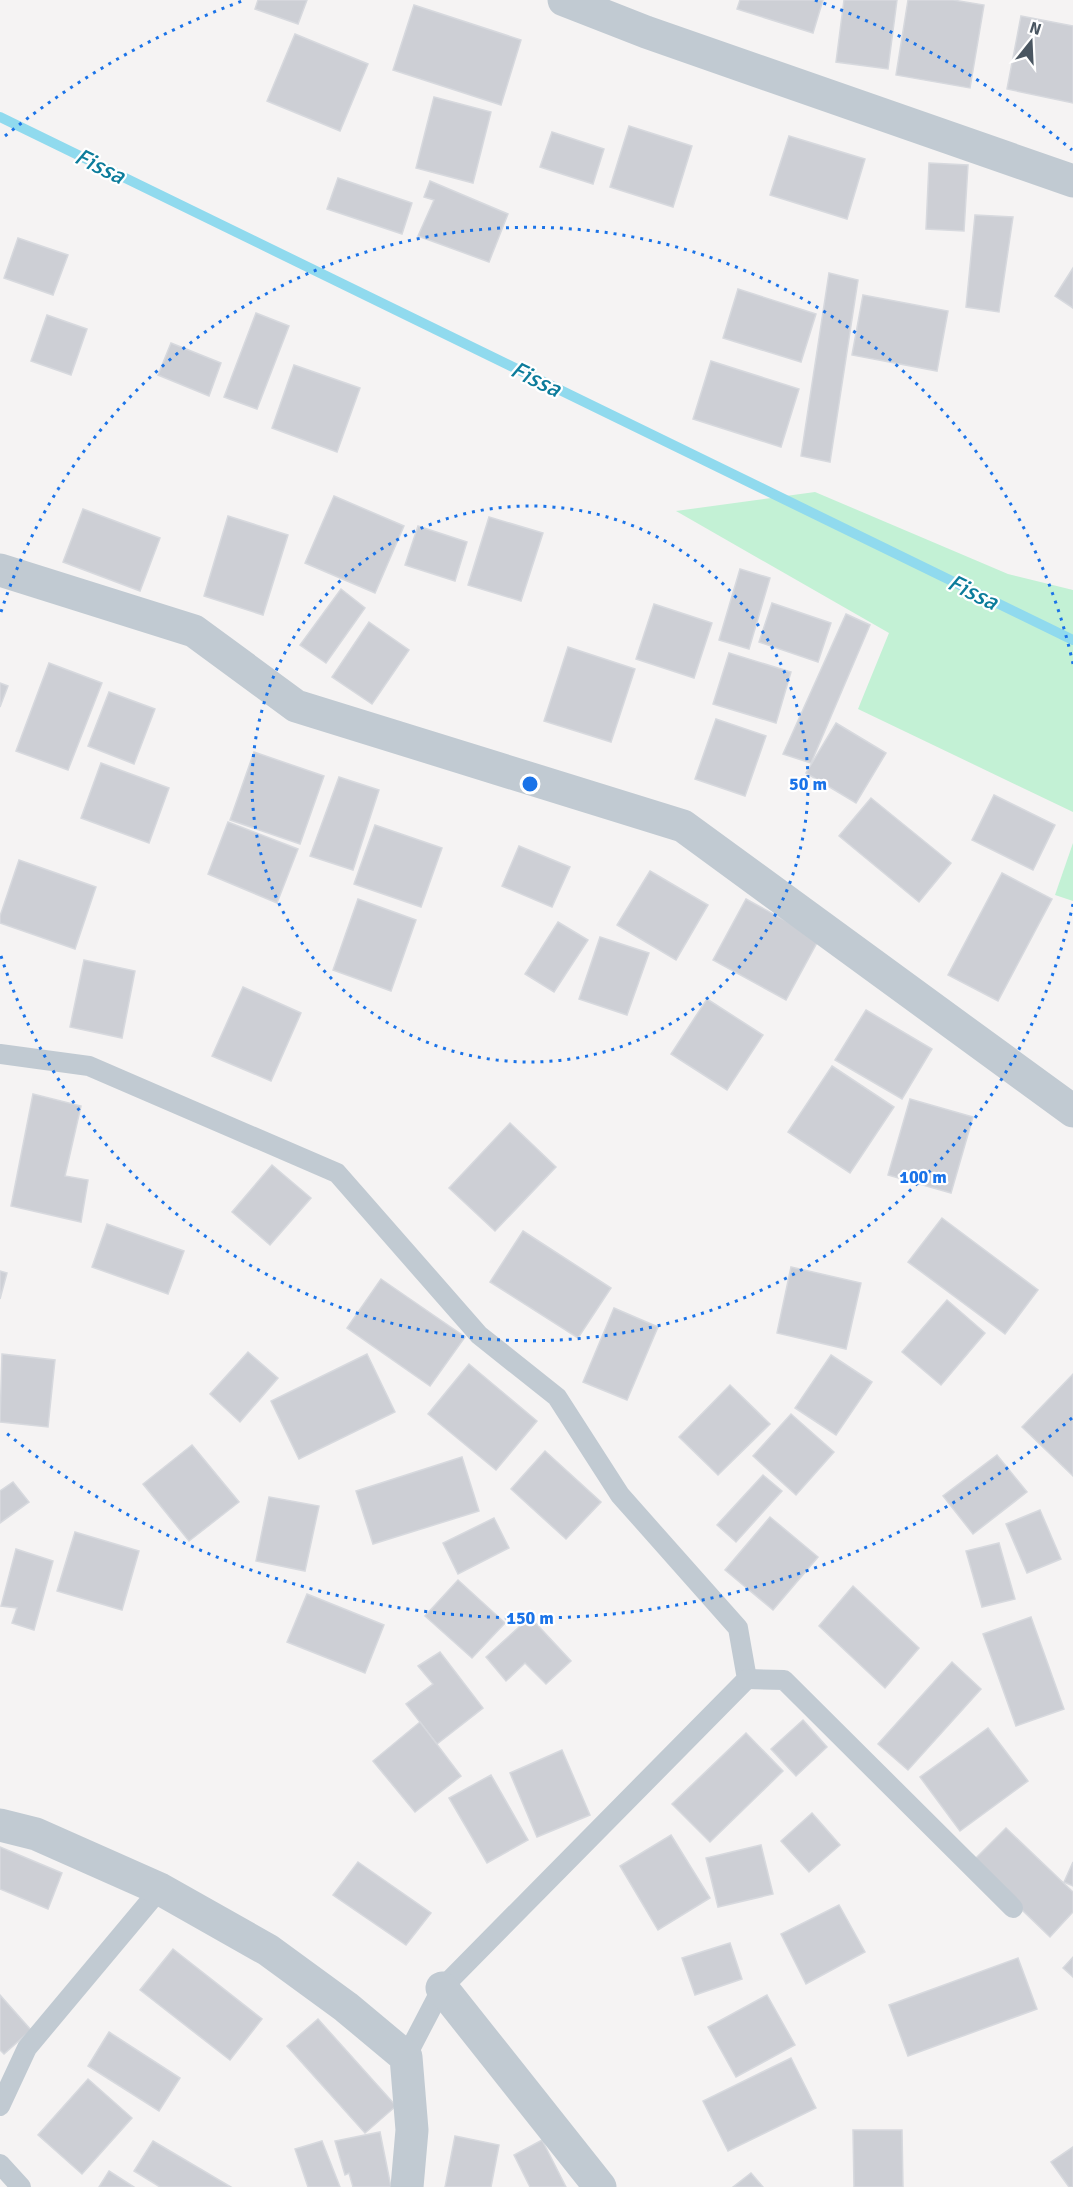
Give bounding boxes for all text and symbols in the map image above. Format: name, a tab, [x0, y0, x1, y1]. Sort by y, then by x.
north arrow	[1001, 12, 1061, 72]
text: N	[1027, 17, 1044, 40]
water label: Fissa	[70, 141, 131, 191]
water label: Fissa	[506, 354, 567, 404]
water label: Fissa	[943, 567, 1004, 617]
text: 50 m	[789, 773, 827, 795]
centre of rings	[520, 774, 540, 794]
text: 100 m	[899, 1166, 947, 1188]
text: 150 m	[506, 1607, 554, 1629]

